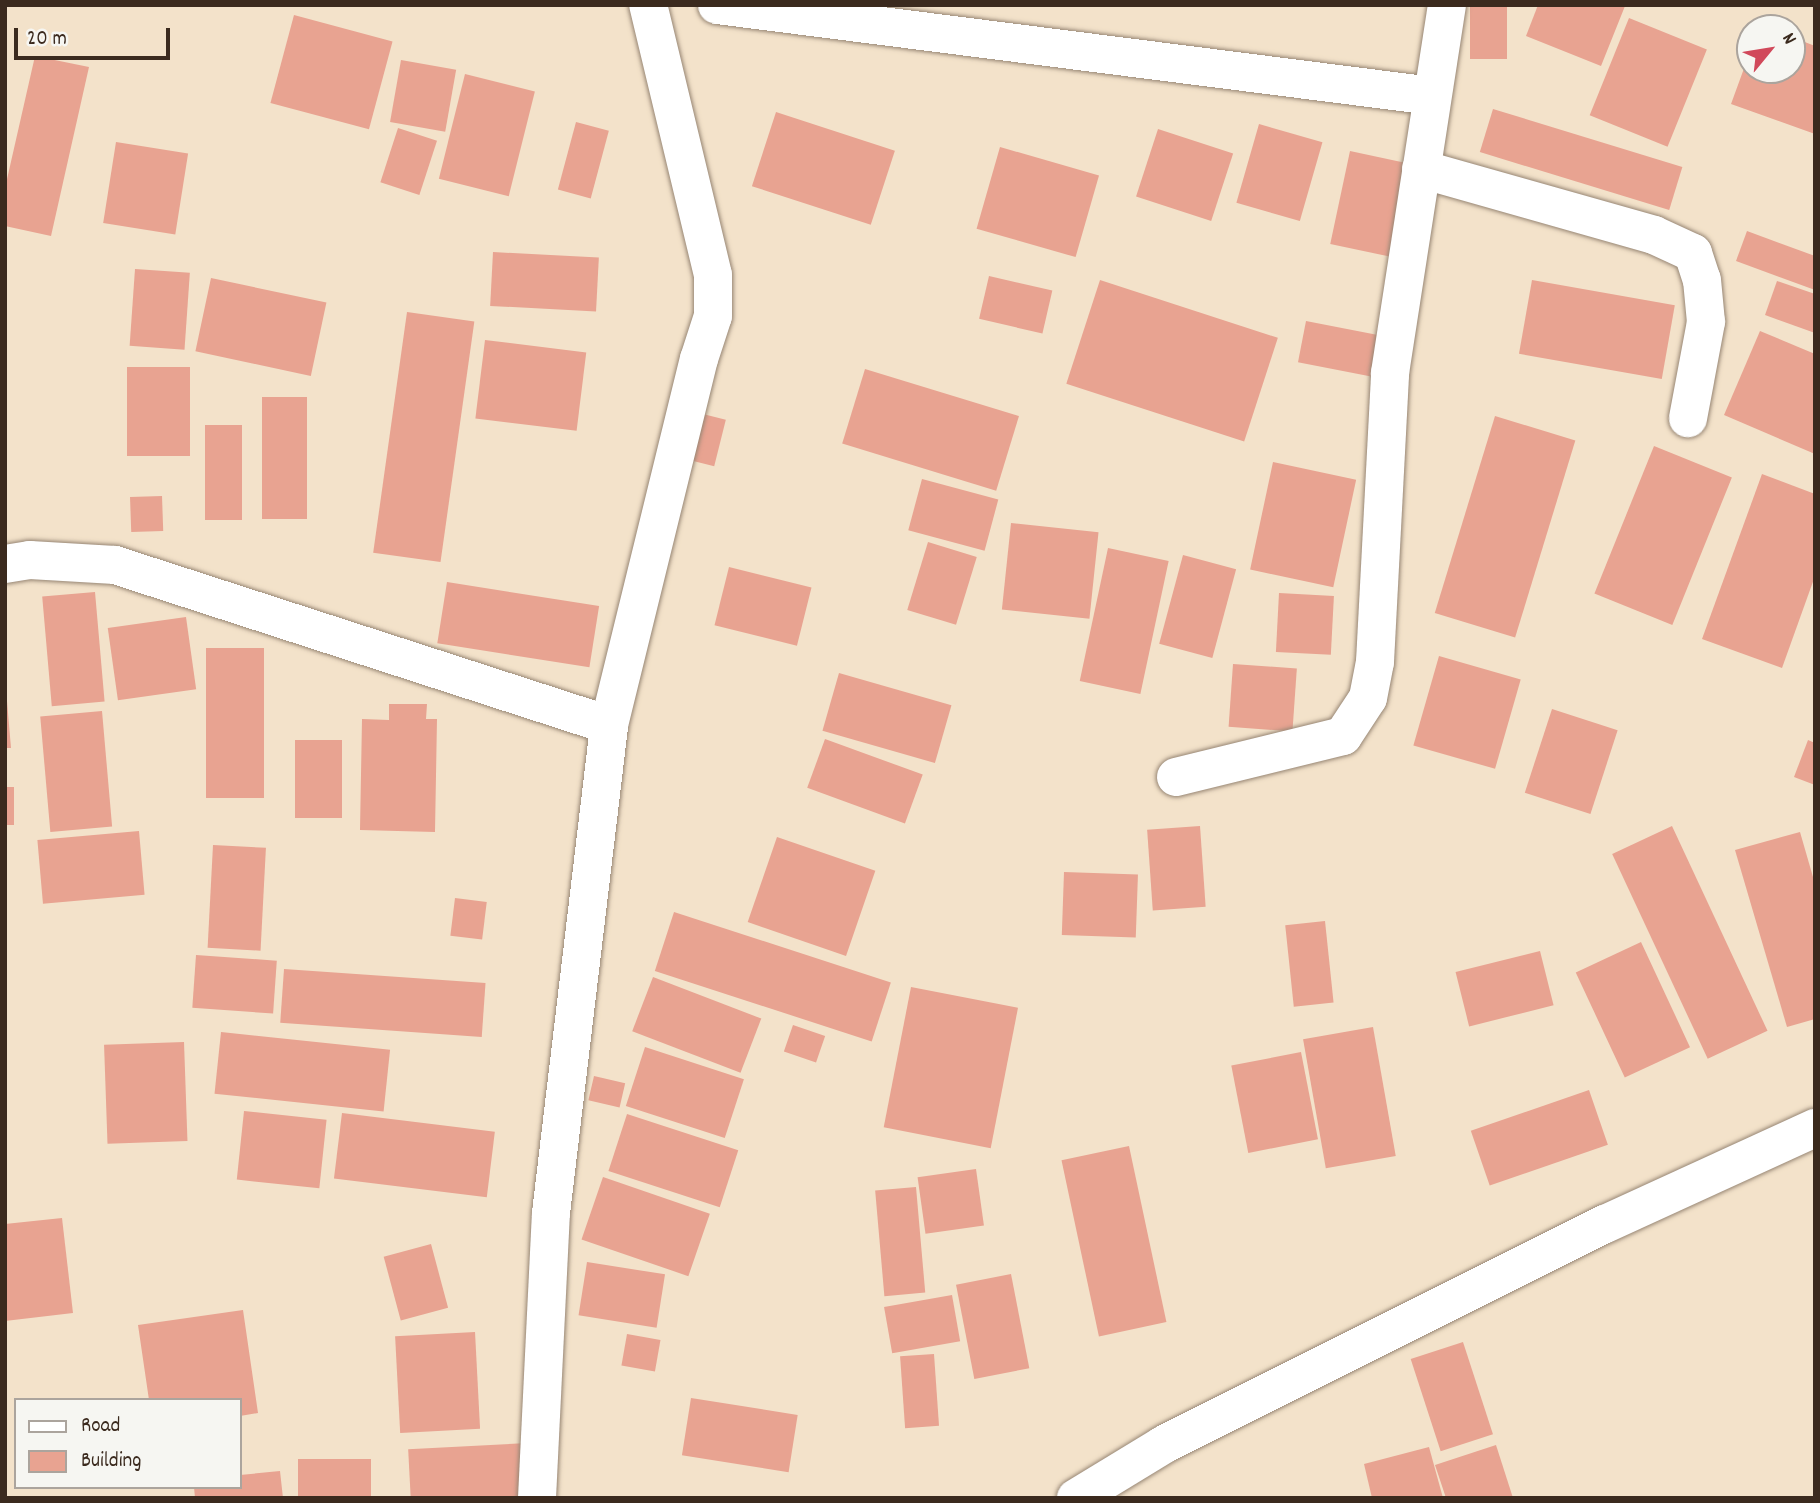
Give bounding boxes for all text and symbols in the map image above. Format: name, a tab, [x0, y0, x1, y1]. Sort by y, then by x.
scale bar	[18, 14, 173, 58]
north arrow	[1736, 14, 1806, 84]
text: 20 m	[27, 25, 67, 55]
text: N	[1774, 28, 1802, 50]
legend	[14, 1398, 242, 1489]
text: Road	[81, 1412, 120, 1442]
text: Building	[81, 1447, 141, 1477]

